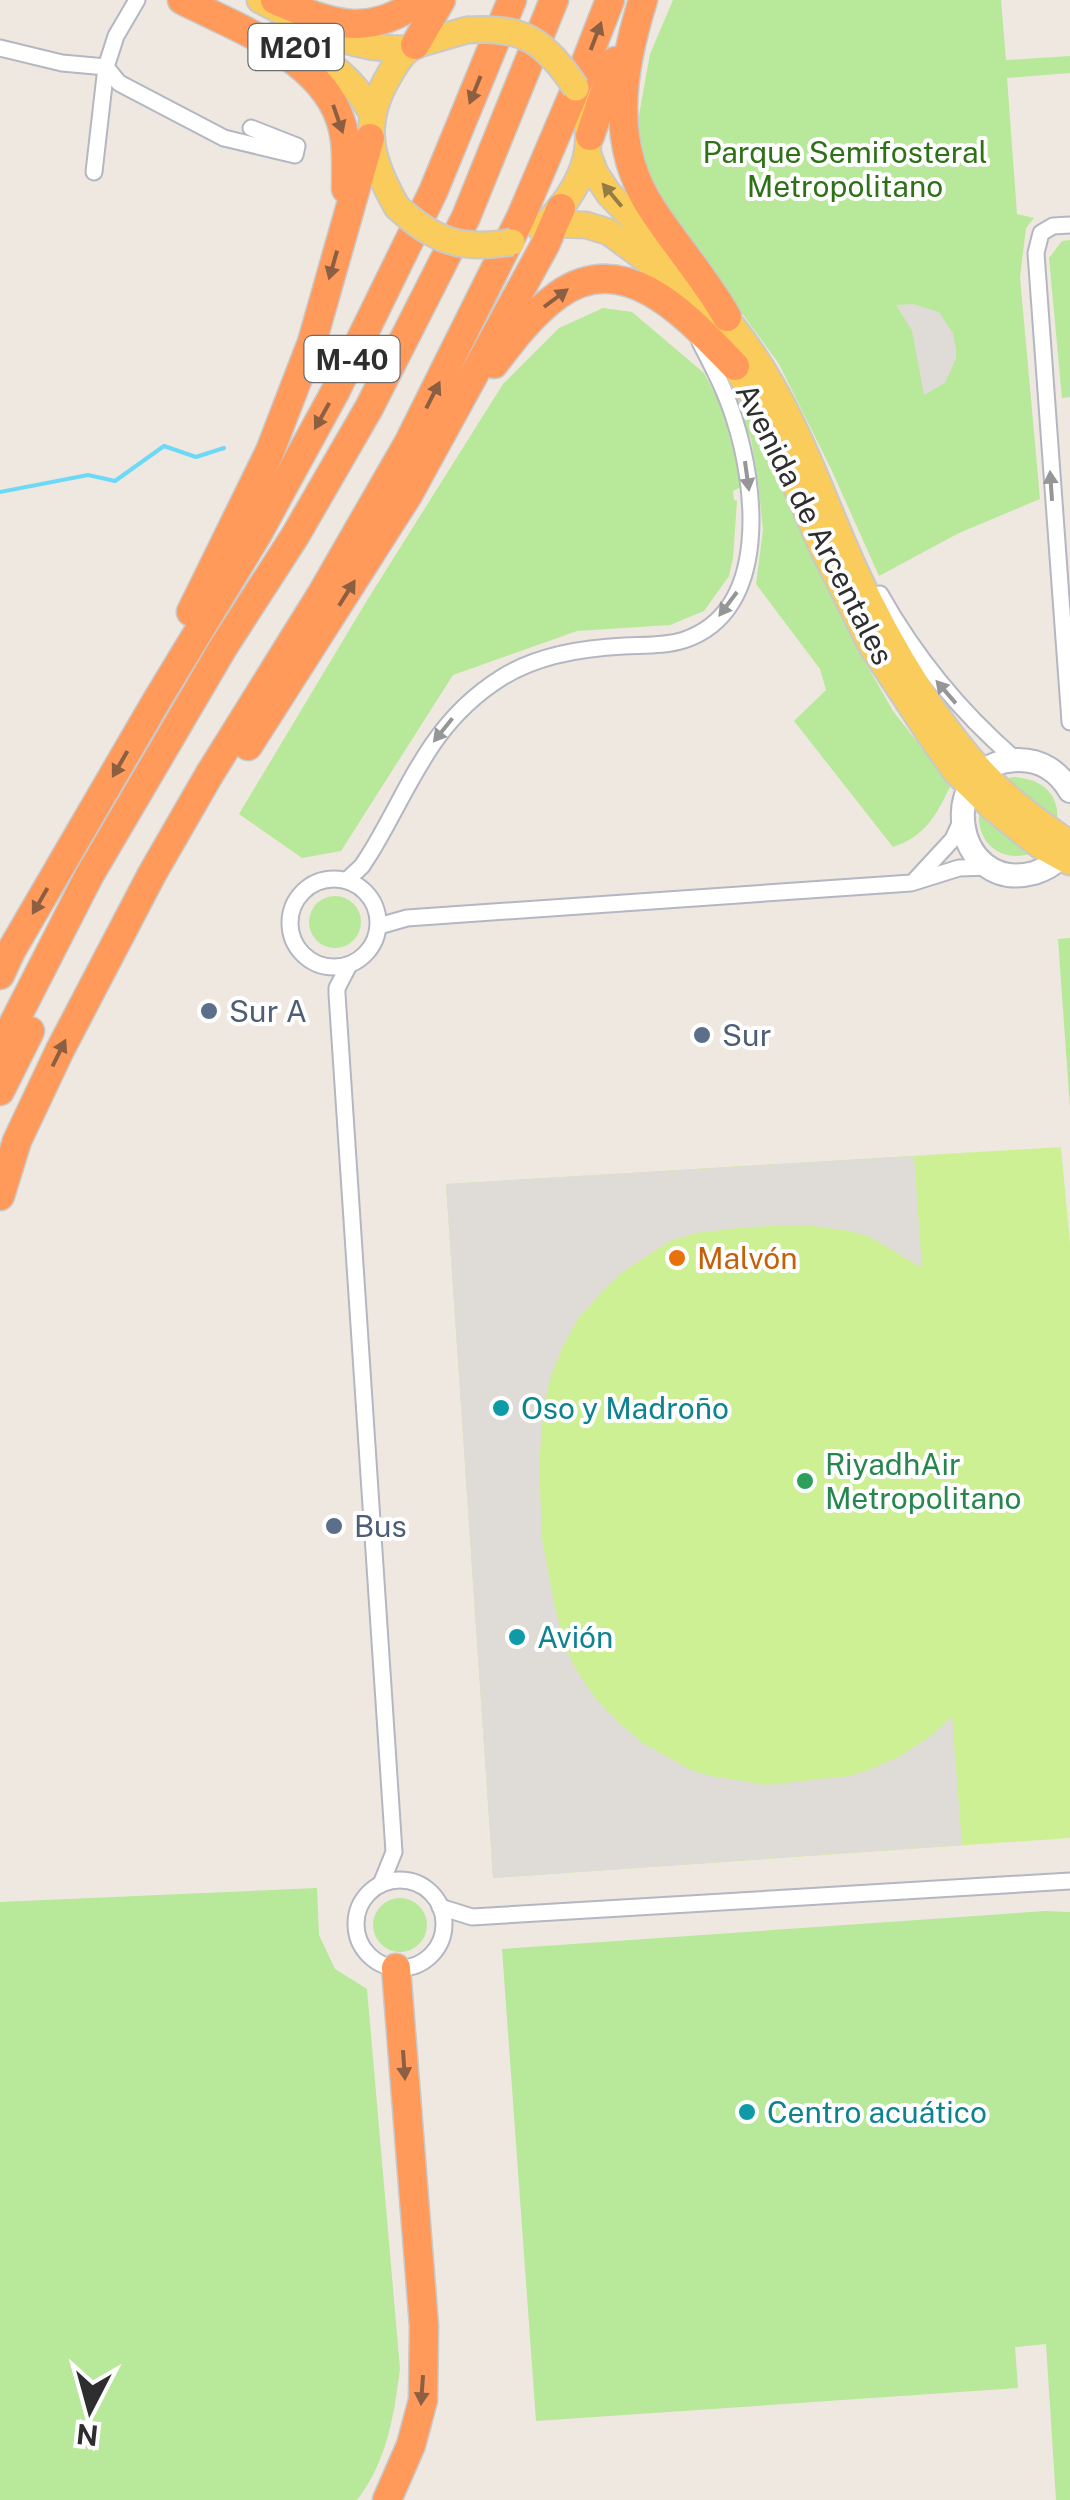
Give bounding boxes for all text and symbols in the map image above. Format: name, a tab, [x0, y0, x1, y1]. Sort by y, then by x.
one-way arrow	[589, 20, 604, 50]
road number: M201	[248, 24, 344, 70]
one-way arrow	[467, 75, 483, 105]
one-way arrow	[331, 104, 346, 134]
park label: Parque Semifosteral Metropolitano	[702, 134, 988, 204]
one-way arrow	[602, 183, 623, 208]
one-way arrow	[325, 251, 340, 281]
one-way arrow	[543, 289, 569, 309]
road number: M-40	[304, 336, 400, 382]
street label: Avenida de Arcentales	[728, 377, 902, 671]
one-way arrow	[424, 380, 441, 409]
one-way arrow	[314, 402, 332, 430]
one-way arrow	[739, 461, 755, 493]
one-way arrow	[1043, 469, 1059, 501]
one-way arrow	[338, 579, 356, 607]
one-way arrow	[717, 591, 738, 617]
one-way arrow	[936, 680, 958, 705]
one-way arrow	[433, 717, 454, 742]
one-way arrow	[111, 750, 128, 779]
one-way arrow	[32, 887, 50, 915]
place label: Sur A	[229, 993, 307, 1029]
marker: Sur A	[198, 1000, 220, 1022]
place label: Sur	[722, 1017, 771, 1053]
marker: Sur	[691, 1024, 713, 1046]
one-way arrow	[50, 1038, 67, 1067]
place label: Malvón	[697, 1240, 798, 1276]
marker: Malvón	[666, 1247, 688, 1269]
place label: Oso y Madroño	[521, 1390, 729, 1426]
marker: Oso y Madroño	[490, 1397, 512, 1419]
place label: RiyadhAir Metropolitano	[825, 1446, 1021, 1516]
marker: RiyadhAir Metropolitano	[794, 1470, 816, 1492]
place label: Bus	[354, 1508, 407, 1544]
marker: Bus	[323, 1515, 345, 1537]
place label: Avión	[537, 1619, 613, 1655]
marker: Avión	[506, 1626, 528, 1648]
one-way arrow	[397, 2050, 413, 2082]
place label: Centro acuático	[767, 2094, 987, 2130]
marker: Centro acuático	[736, 2101, 758, 2123]
north arrow	[40, 2360, 140, 2460]
one-way arrow	[414, 2374, 430, 2406]
text: N	[75, 2418, 100, 2453]

